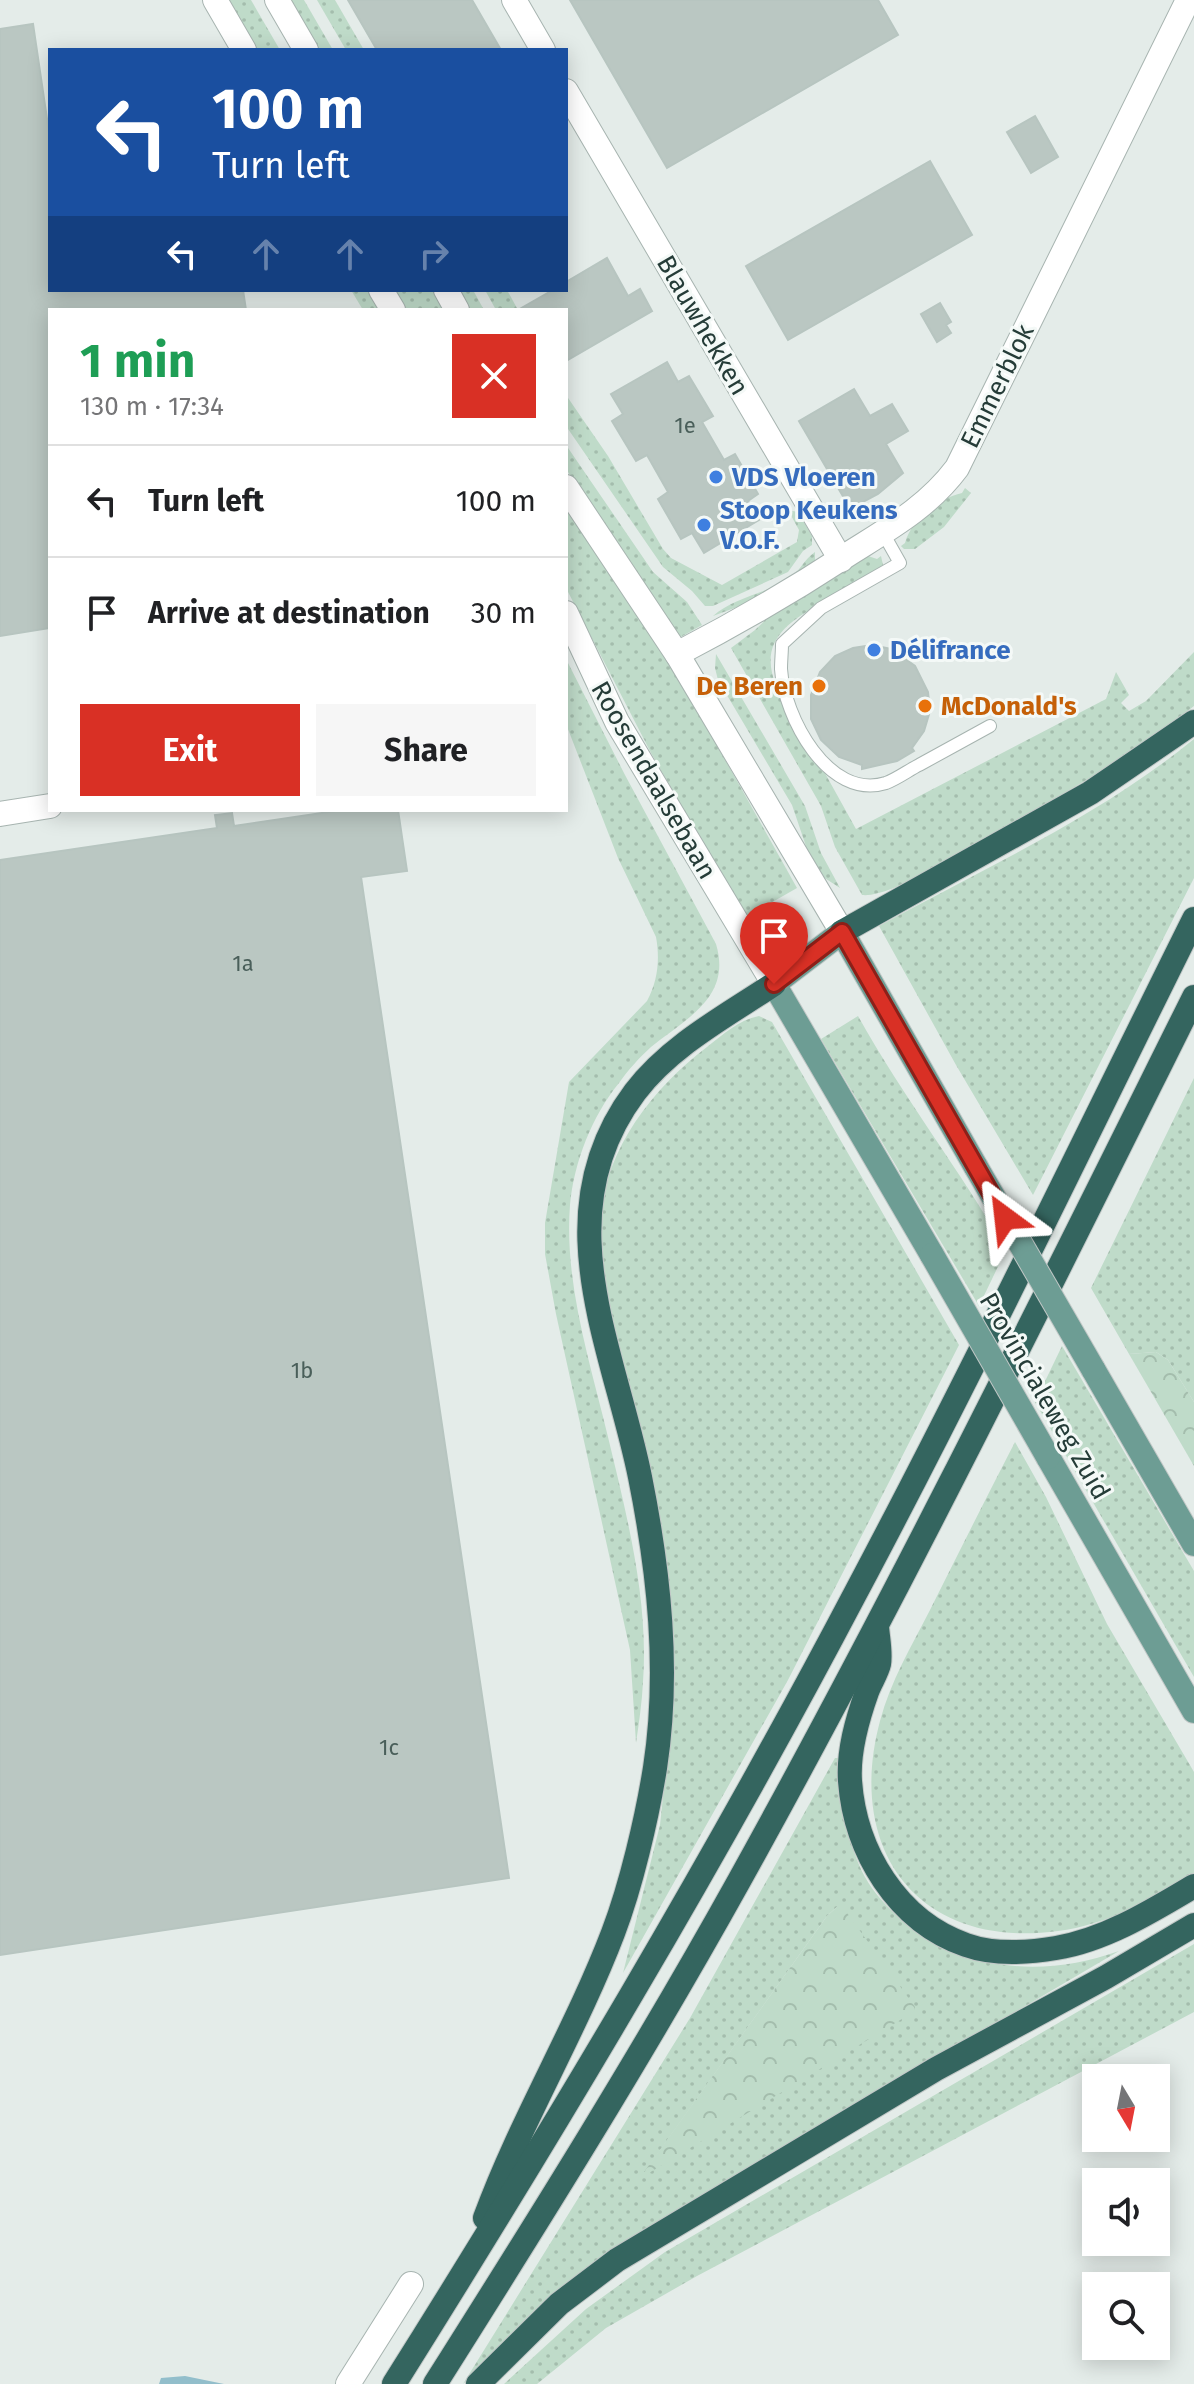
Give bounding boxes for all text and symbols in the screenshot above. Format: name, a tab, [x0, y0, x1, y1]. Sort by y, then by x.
text: 100 m	[212, 76, 364, 143]
icon: left	[80, 80, 184, 184]
text: Turn left	[212, 144, 350, 188]
icon: left	[160, 232, 204, 276]
icon: ahead	[244, 232, 288, 276]
icon: ahead	[328, 232, 372, 276]
icon: right	[412, 232, 456, 276]
street label: Blauwhekken	[650, 250, 755, 401]
street label: Emmerblok	[954, 319, 1041, 453]
text: 1 min	[80, 332, 195, 390]
button: close	[452, 334, 536, 418]
text: 130 m · 17:34	[80, 391, 224, 422]
house number: 1e	[674, 412, 696, 439]
place label: VDS Vloeren	[731, 462, 876, 493]
marker: VDS Vloeren	[707, 468, 725, 486]
icon: left	[80, 479, 124, 523]
text: Turn left	[148, 483, 264, 519]
text: 100 m	[456, 483, 536, 519]
place label: Stoop Keukens V.O.F.	[719, 495, 898, 556]
marker: Stoop Keukens V.O.F.	[695, 516, 713, 534]
icon: arrive	[80, 591, 124, 635]
text: Arrive at destination	[148, 595, 430, 631]
text: 30 m	[471, 595, 536, 631]
place label: Délifrance	[890, 635, 1011, 666]
marker: Délifrance	[865, 641, 883, 659]
place label: De Beren	[696, 671, 803, 702]
street label: Roosendaalsebaan	[584, 676, 723, 885]
marker: De Beren	[810, 677, 828, 695]
place label: McDonald's	[941, 691, 1077, 722]
marker: McDonald's	[916, 697, 934, 715]
button: Exit	[80, 704, 300, 796]
button: Share	[316, 704, 536, 796]
pin	[740, 902, 808, 984]
icon: arrive	[752, 914, 796, 958]
house number: 1a	[232, 950, 254, 977]
position arrow	[963, 1176, 1047, 1260]
street label: Provincialeweg Zuid	[973, 1287, 1116, 1505]
house number: 1b	[291, 1357, 313, 1384]
house number: 1c	[379, 1734, 399, 1761]
north arrow	[1082, 2064, 1170, 2152]
map controls	[1082, 2064, 1170, 2360]
button: sound	[1082, 2168, 1170, 2256]
button: search	[1082, 2272, 1170, 2360]

